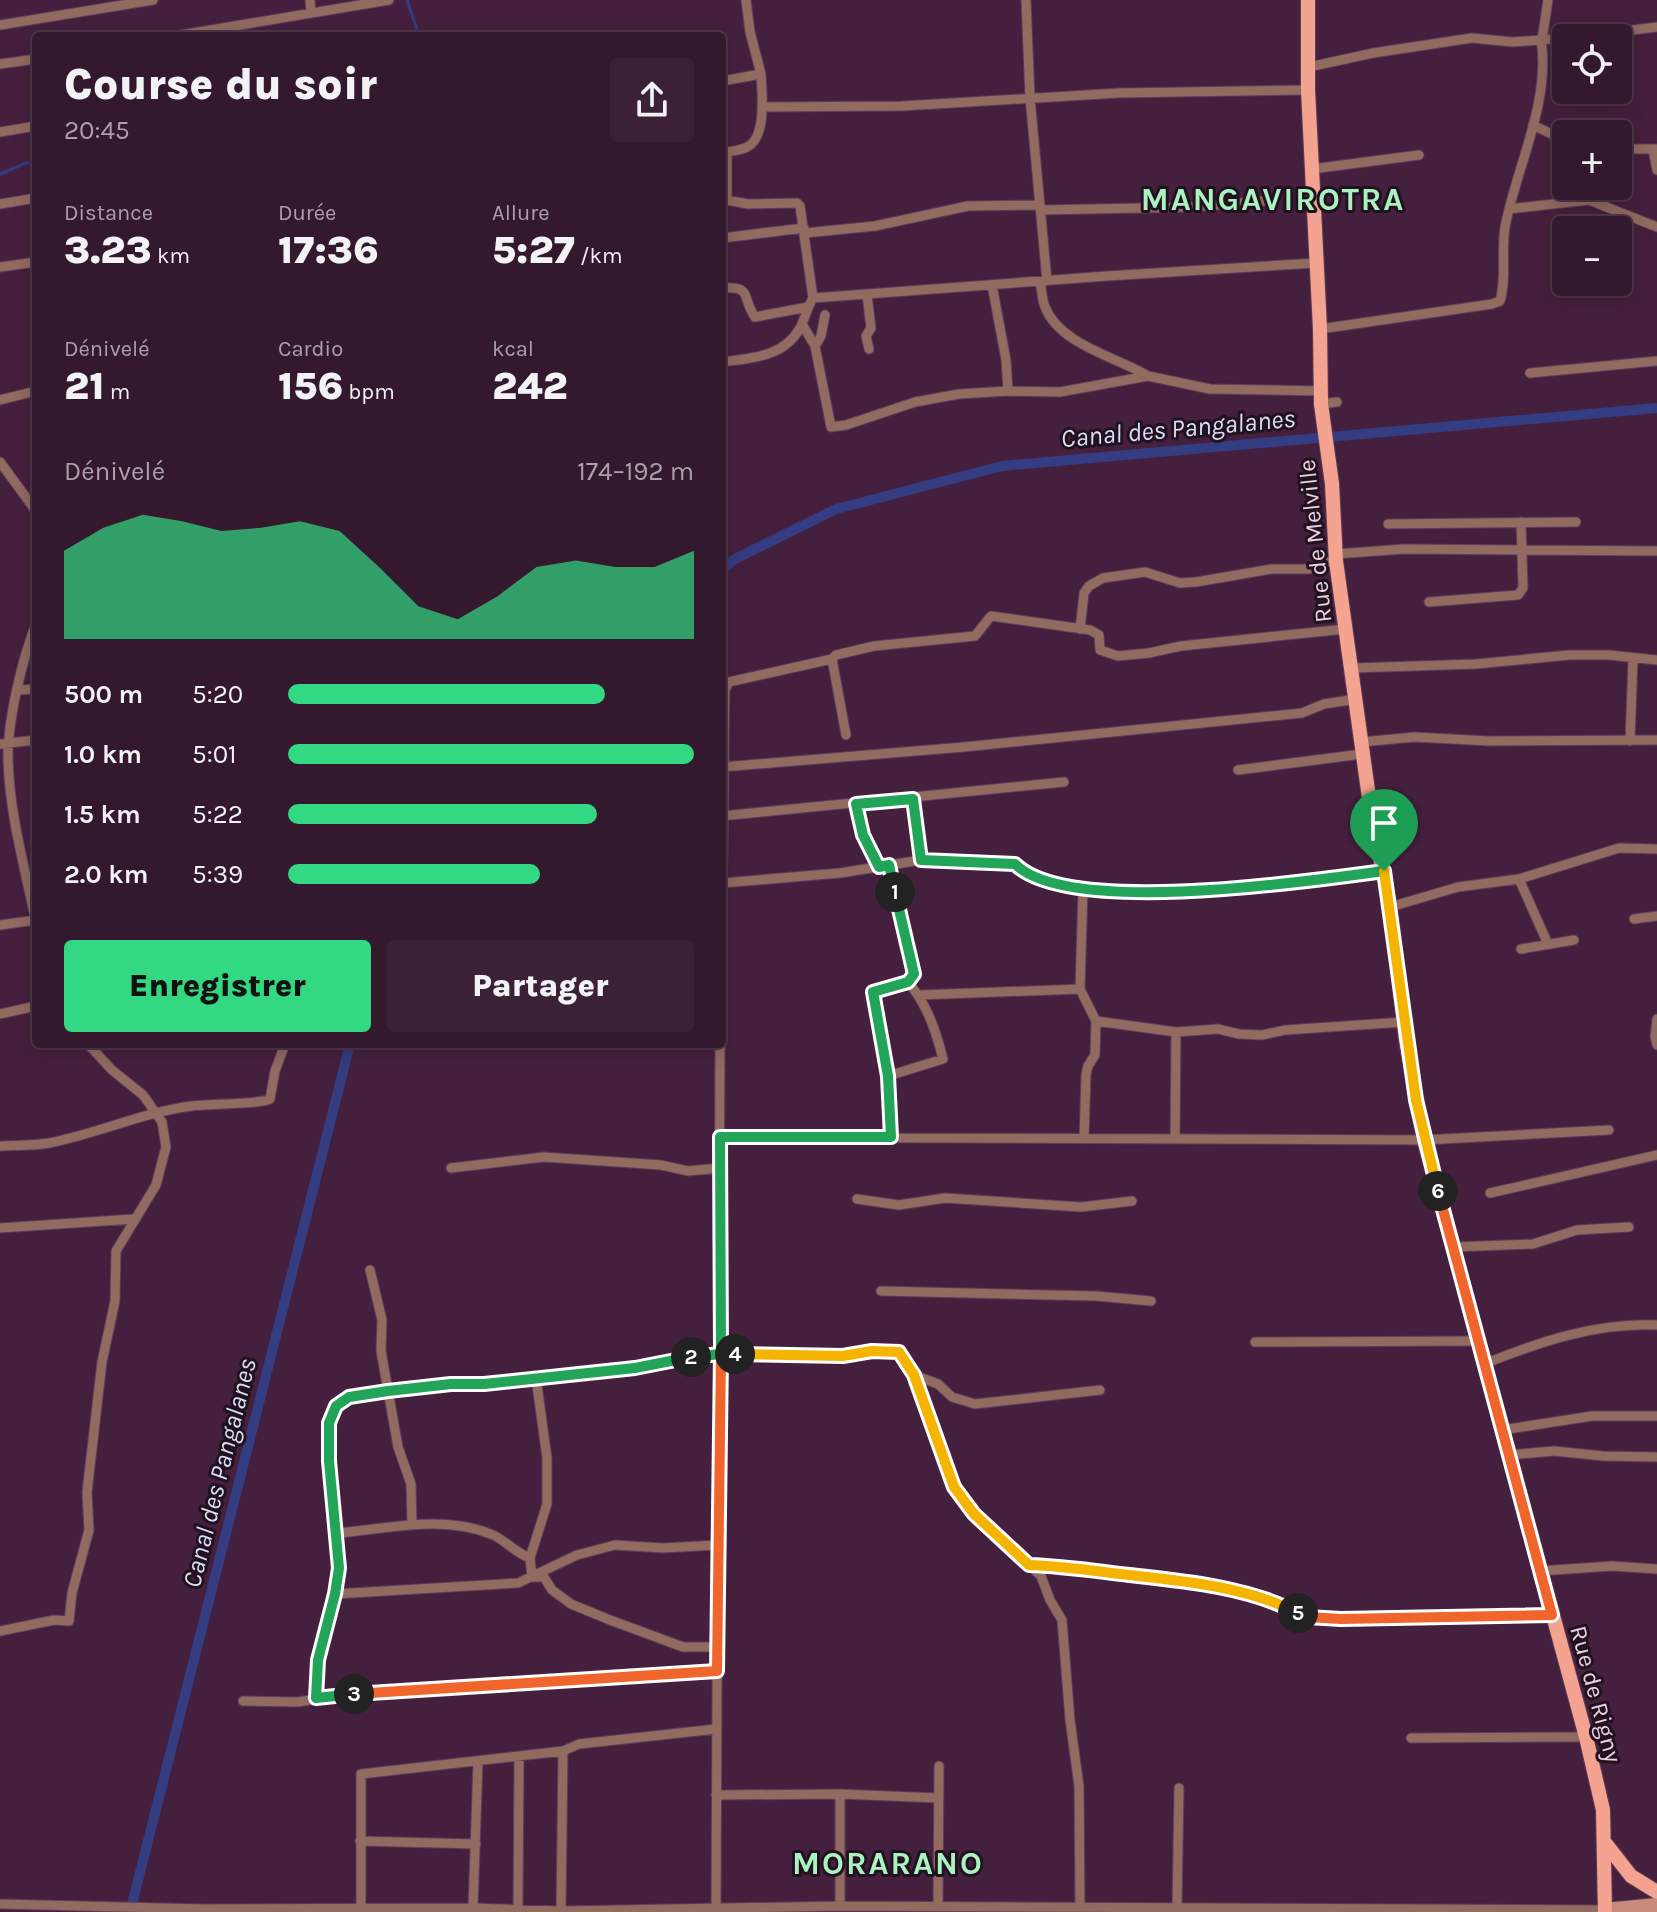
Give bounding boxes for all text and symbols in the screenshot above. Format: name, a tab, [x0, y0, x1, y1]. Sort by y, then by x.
map controls	[1552, 24, 1632, 296]
button: locate	[1552, 24, 1632, 104]
button: share	[610, 58, 694, 142]
text: Course du soir	[64, 59, 377, 110]
text: 20:45	[64, 115, 130, 146]
button: +	[1552, 120, 1632, 200]
district label: MANGAVIROTRA	[1141, 181, 1405, 218]
text: Distance	[64, 200, 153, 226]
text: Durée	[278, 200, 336, 226]
text: Allure	[492, 200, 550, 226]
button: −	[1552, 216, 1632, 296]
text: 3.23	[64, 226, 152, 273]
text: 17:36	[278, 226, 379, 273]
text: 5:27	[492, 226, 575, 273]
text: km	[152, 243, 190, 269]
text: /km	[575, 243, 623, 269]
text: Dénivelé	[64, 336, 149, 362]
text: Cardio	[278, 336, 343, 362]
text: kcal	[492, 336, 534, 362]
text: 21	[64, 362, 105, 409]
text: 156	[278, 362, 343, 409]
text: 242	[492, 362, 568, 409]
text: m	[105, 379, 130, 405]
text: bpm	[343, 379, 395, 405]
water label: Canal des Pangalanes	[1060, 403, 1297, 454]
text: Dénivelé	[64, 456, 165, 487]
text: 174–192 m	[577, 456, 694, 487]
street label: Rue de Melville	[1293, 458, 1337, 624]
text: 500 m	[64, 679, 143, 710]
text: 5:20	[192, 679, 243, 710]
text: 1.0 km	[64, 739, 142, 770]
text: 5:01	[192, 739, 237, 770]
pin	[1350, 789, 1418, 871]
text: 1.5 km	[64, 799, 141, 830]
text: 5:22	[192, 799, 243, 830]
icon: arrive	[1362, 801, 1406, 845]
text: 2.0 km	[64, 859, 148, 890]
text: 5:39	[192, 859, 243, 890]
pin: 1	[875, 872, 915, 912]
text: 1	[891, 879, 899, 905]
button: Enregistrer	[64, 940, 371, 1032]
button: Partager	[387, 940, 694, 1032]
pin: 6	[1418, 1171, 1458, 1211]
text: 6	[1431, 1178, 1445, 1204]
pin: 4	[715, 1334, 755, 1374]
pin: 2	[671, 1337, 711, 1377]
text: 4	[728, 1341, 742, 1367]
text: 2	[684, 1344, 698, 1370]
water label: Canal des Pangalanes	[176, 1355, 263, 1591]
pin: 5	[1278, 1593, 1318, 1633]
text: 5	[1292, 1600, 1304, 1626]
street label: Rue de Rigny	[1564, 1622, 1628, 1766]
pin: 3	[334, 1674, 374, 1714]
text: 3	[347, 1681, 361, 1707]
district label: MORARANO	[792, 1845, 984, 1882]

